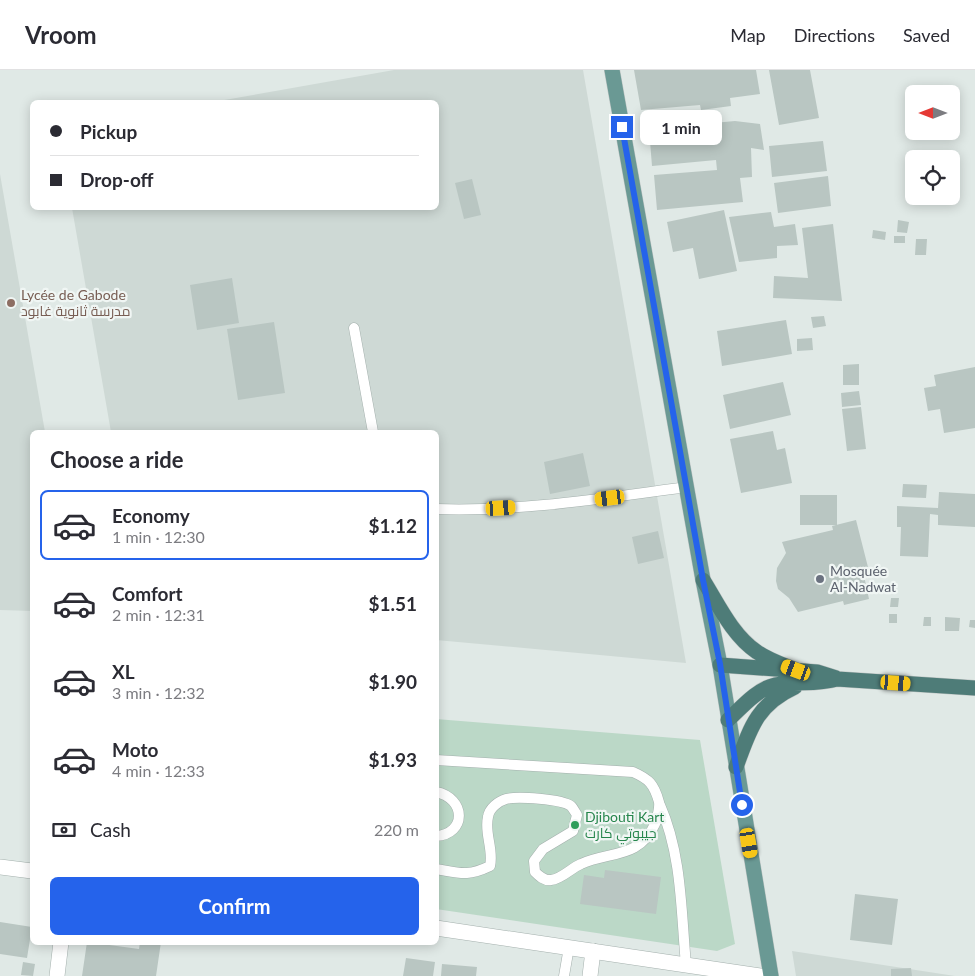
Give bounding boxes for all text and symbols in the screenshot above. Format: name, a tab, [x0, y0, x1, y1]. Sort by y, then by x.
text: Vroom	[25, 20, 97, 49]
text: Map	[730, 24, 766, 46]
text: Directions	[794, 24, 875, 46]
text: Saved	[903, 24, 950, 46]
north arrow	[905, 85, 960, 140]
map controls	[905, 85, 960, 205]
callout: 1 min	[640, 110, 722, 144]
route end	[611, 116, 633, 138]
text: 1 min	[661, 118, 701, 137]
text: Pickup	[80, 120, 137, 143]
button: locate	[905, 150, 960, 205]
text: Drop-off	[80, 168, 154, 191]
place label: Lycée de Gabode مدرسة ثانوية غابود	[21, 286, 131, 319]
marker: Lycée de Gabode مدرسة ثانوية غابود	[5, 297, 17, 309]
text: Choose a ride	[50, 446, 184, 473]
car	[594, 489, 625, 507]
car	[485, 500, 516, 516]
icon: car	[52, 503, 97, 548]
text: Economy	[112, 504, 190, 527]
text: $1.12	[368, 514, 417, 537]
text: 1 min · 12:30	[112, 527, 205, 546]
place label: Mosquée Al-Nadwat	[830, 562, 896, 595]
marker: Mosquée Al-Nadwat	[814, 573, 826, 585]
icon: car	[52, 581, 97, 626]
text: Comfort	[112, 582, 183, 605]
text: $1.51	[368, 592, 417, 615]
text: 2 min · 12:31	[112, 605, 205, 624]
car	[779, 658, 812, 682]
icon: car	[52, 659, 97, 704]
text: XL	[112, 660, 135, 683]
text: $1.90	[368, 670, 417, 693]
car	[880, 674, 911, 692]
text: 3 min · 12:32	[112, 683, 205, 702]
icon: car	[52, 737, 97, 782]
text: Moto	[112, 738, 158, 761]
text: $1.93	[368, 748, 417, 771]
text: 4 min · 12:33	[112, 761, 205, 780]
route start	[731, 794, 753, 816]
place label: Djibouti Kart جيبوتي كارت	[585, 808, 664, 845]
icon: cash	[50, 816, 78, 844]
text: Cash	[90, 818, 131, 841]
marker: Djibouti Kart جيبوتي كارت	[569, 819, 581, 831]
text: 220 m	[374, 820, 419, 839]
car	[739, 827, 758, 859]
button: Confirm	[50, 877, 419, 935]

